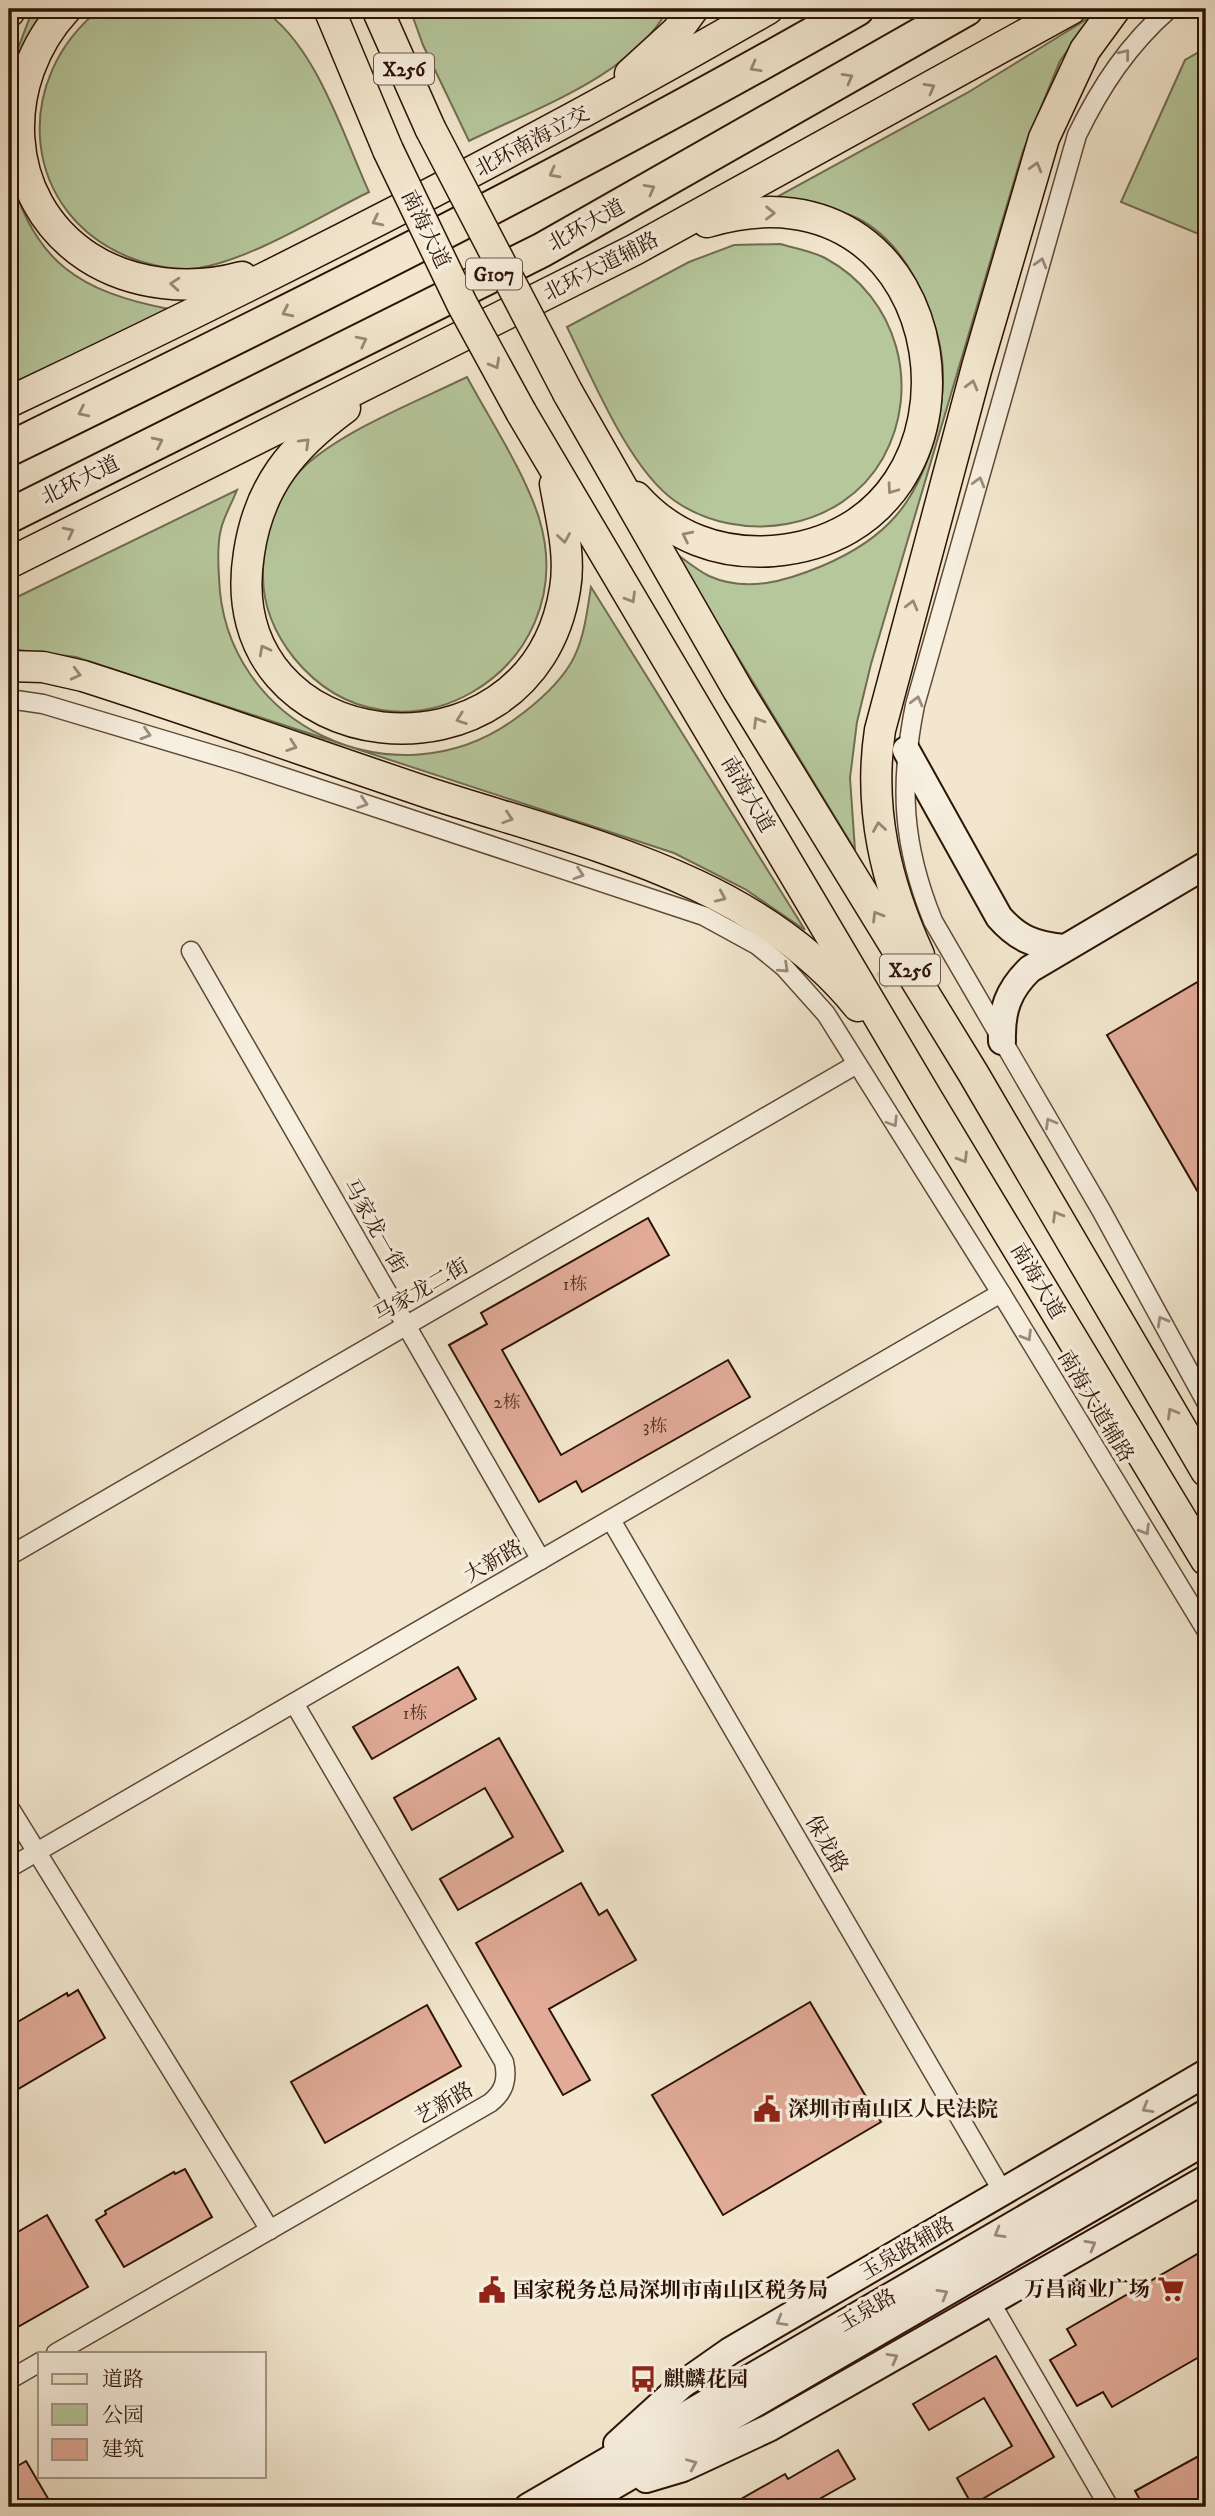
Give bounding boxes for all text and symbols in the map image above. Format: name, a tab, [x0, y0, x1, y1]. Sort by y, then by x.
one-way arrow	[1117, 49, 1129, 62]
road number: X256	[374, 54, 434, 85]
one-way arrow	[750, 59, 762, 72]
one-way arrow	[841, 73, 853, 86]
one-way arrow	[923, 82, 936, 96]
street label: 北环南海立交	[471, 101, 594, 183]
one-way arrow	[1027, 161, 1042, 173]
one-way arrow	[549, 165, 561, 178]
one-way arrow	[642, 184, 655, 197]
street label: 南海大道	[395, 186, 455, 273]
street label: 北环大道	[543, 194, 630, 258]
one-way arrow	[764, 205, 775, 220]
one-way arrow	[372, 213, 384, 227]
street label: 北环大道辅路	[539, 227, 663, 307]
one-way arrow	[1033, 257, 1047, 269]
road number: G107	[466, 258, 522, 290]
one-way arrow	[169, 277, 180, 292]
one-way arrow	[282, 304, 294, 318]
one-way arrow	[354, 335, 367, 349]
one-way arrow	[487, 357, 500, 370]
one-way arrow	[964, 379, 978, 391]
one-way arrow	[78, 404, 90, 418]
one-way arrow	[151, 437, 163, 451]
one-way arrow	[296, 438, 309, 451]
street label: 北环大道	[37, 451, 124, 511]
one-way arrow	[970, 476, 985, 488]
one-way arrow	[887, 481, 900, 494]
one-way arrow	[62, 527, 75, 541]
one-way arrow	[682, 530, 694, 544]
one-way arrow	[556, 532, 571, 543]
one-way arrow	[622, 590, 635, 603]
one-way arrow	[904, 599, 919, 611]
one-way arrow	[259, 645, 273, 658]
one-way arrow	[70, 666, 82, 681]
one-way arrow	[909, 695, 923, 707]
one-way arrow	[455, 711, 467, 725]
one-way arrow	[753, 717, 766, 730]
one-way arrow	[140, 726, 152, 741]
one-way arrow	[285, 738, 297, 752]
street label: 南海大道	[715, 752, 779, 837]
one-way arrow	[356, 795, 368, 810]
one-way arrow	[501, 810, 513, 824]
one-way arrow	[872, 821, 887, 833]
one-way arrow	[572, 866, 584, 881]
one-way arrow	[714, 889, 726, 903]
one-way arrow	[872, 911, 885, 924]
road number: X256	[880, 954, 940, 986]
one-way arrow	[776, 959, 789, 972]
one-way arrow	[885, 1114, 898, 1127]
one-way arrow	[1045, 1118, 1058, 1130]
one-way arrow	[955, 1150, 968, 1163]
street label: 马家龙一街	[337, 1175, 412, 1278]
one-way arrow	[1052, 1211, 1065, 1224]
street label: 南海大道	[1004, 1239, 1070, 1324]
street label: 马家龙二街	[370, 1253, 473, 1328]
house number: 1栋	[563, 1274, 587, 1296]
one-way arrow	[1157, 1316, 1170, 1328]
one-way arrow	[1018, 1328, 1031, 1341]
street label: 南海大道辅路	[1052, 1346, 1139, 1467]
house number: 2栋	[494, 1392, 520, 1414]
one-way arrow	[1167, 1407, 1180, 1420]
house number: 3栋	[643, 1416, 667, 1438]
one-way arrow	[1137, 1522, 1150, 1535]
street label: 大新路	[460, 1535, 527, 1589]
house number: 1栋	[403, 1703, 427, 1725]
street label: 保龙路	[799, 1811, 853, 1878]
street label: 艺新路	[411, 2077, 478, 2131]
public building icon: 深圳市南山区人民法院	[752, 2094, 782, 2124]
place label: 深圳市南山区人民法院	[788, 2097, 998, 2123]
one-way arrow	[1142, 2100, 1155, 2113]
street label: 玉泉路辅路	[856, 2211, 959, 2286]
one-way arrow	[994, 2225, 1006, 2238]
one-way arrow	[1084, 2240, 1097, 2253]
supermarket icon: 万昌商业广场	[1156, 2274, 1186, 2304]
public building icon: 国家税务总局深圳市南山区税务局	[477, 2275, 507, 2305]
place label: 万昌商业广场	[1024, 2277, 1150, 2303]
place label: 国家税务总局深圳市南山区税务局	[513, 2278, 828, 2304]
street label: 玉泉路	[834, 2284, 901, 2338]
one-way arrow	[936, 2289, 949, 2302]
one-way arrow	[776, 2313, 789, 2326]
legend	[38, 2352, 266, 2478]
one-way arrow	[886, 2353, 899, 2366]
bus stop icon: 麒麟花园	[628, 2364, 658, 2394]
text: 道路	[102, 2367, 144, 2393]
place label: 麒麟花园	[664, 2367, 748, 2393]
text: 公园	[102, 2403, 144, 2429]
text: 建筑	[102, 2437, 144, 2463]
one-way arrow	[686, 2458, 698, 2472]

